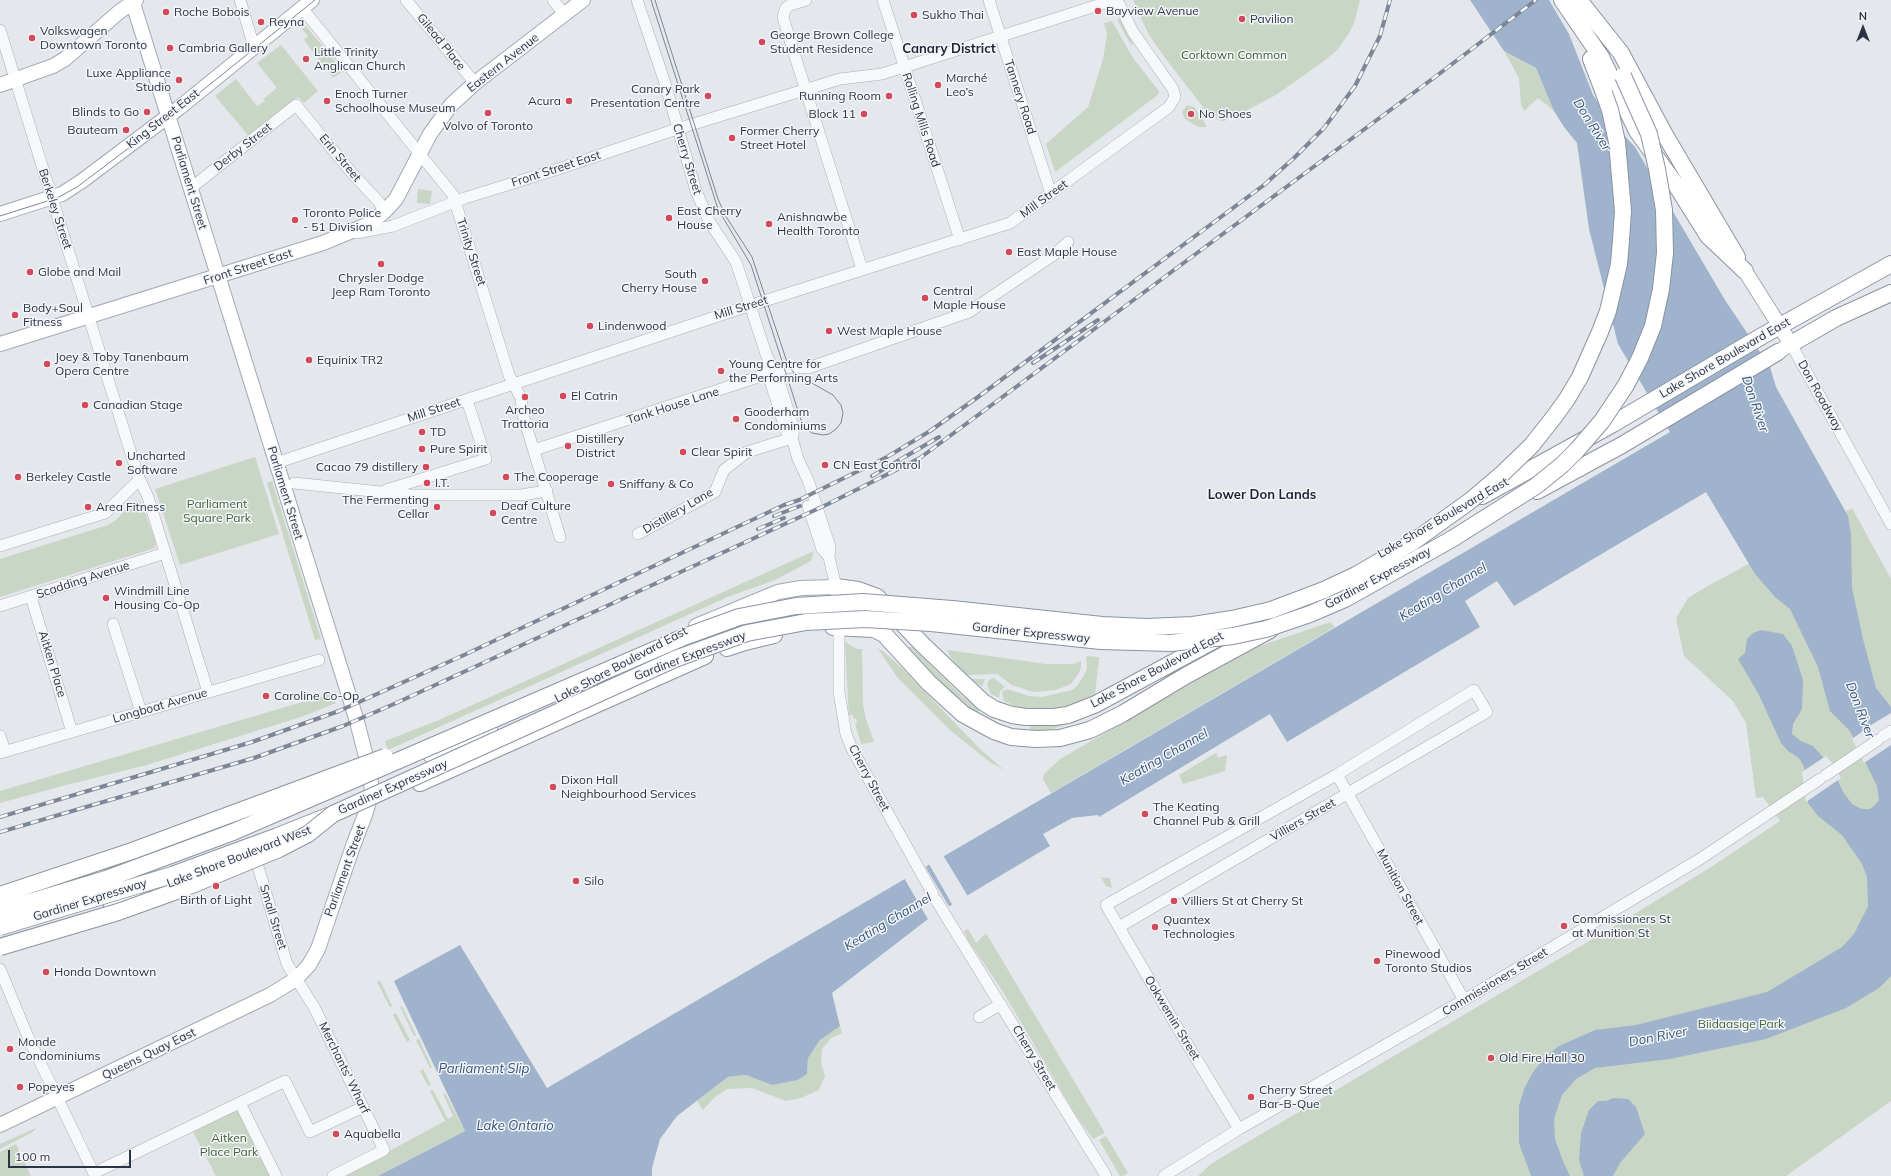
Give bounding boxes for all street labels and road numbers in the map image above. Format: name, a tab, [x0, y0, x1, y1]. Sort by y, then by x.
street label: Gilead Place	[414, 11, 468, 73]
street label: Eastern Avenue	[464, 31, 542, 95]
street label: Tannery Road	[1001, 58, 1039, 136]
street label: Rolling Mills Road	[899, 71, 943, 169]
street label: King Street East	[124, 86, 202, 152]
street label: Derby Street	[211, 120, 275, 174]
street label: Cherry Street	[669, 122, 705, 196]
street label: Erin Street	[316, 131, 364, 185]
street label: Parliament Street	[168, 135, 210, 231]
street label: Front Street East	[510, 148, 602, 190]
street label: Berkeley Street	[35, 167, 75, 251]
street label: Mill Street	[1017, 177, 1071, 221]
street label: Trinity Street	[453, 216, 489, 288]
street label: Front Street East	[202, 246, 294, 288]
street label: Mill Street	[713, 293, 769, 323]
street label: Lake Shore Boulevard East	[1657, 315, 1793, 401]
street label: Don Roadway	[1794, 358, 1846, 434]
street label: Tank House Lane	[625, 384, 721, 428]
street label: Mill Street	[406, 395, 462, 425]
street label: Parliament Street	[264, 445, 306, 541]
street label: Lake Shore Boulevard East	[1375, 475, 1511, 561]
street label: Distillery Lane	[640, 485, 716, 537]
street label: Gardiner Expressway	[1322, 544, 1434, 612]
street label: Scadding Avenue	[35, 558, 131, 602]
street label: Gardiner Expressway	[971, 620, 1091, 646]
street label: Lake Shore Boulevard East	[552, 624, 690, 706]
street label: Gardiner Expressway	[632, 628, 748, 684]
street label: Aitken Place	[35, 629, 69, 699]
street label: Lake Shore Boulevard East	[1088, 629, 1226, 711]
street label: Longboat Avenue	[111, 686, 209, 726]
street label: Cherry Street	[845, 742, 893, 814]
street label: Gardiner Expressway	[336, 756, 450, 818]
street label: Villiers Street	[1268, 796, 1338, 844]
street label: Lake Shore Boulevard West	[165, 823, 313, 891]
street label: Parliament Street	[322, 823, 368, 919]
street label: Munition Street	[1373, 847, 1427, 927]
street label: Gardiner Expressway	[31, 876, 149, 924]
street label: Small Street	[256, 883, 290, 951]
street label: Commissioners Street	[1440, 945, 1550, 1019]
street label: Ookwemin Street	[1141, 973, 1203, 1063]
street label: Merchants' Wharf	[315, 1020, 373, 1116]
street label: Cherry Street	[1009, 1023, 1059, 1093]
street label: Queens Quay East	[100, 1025, 198, 1083]

